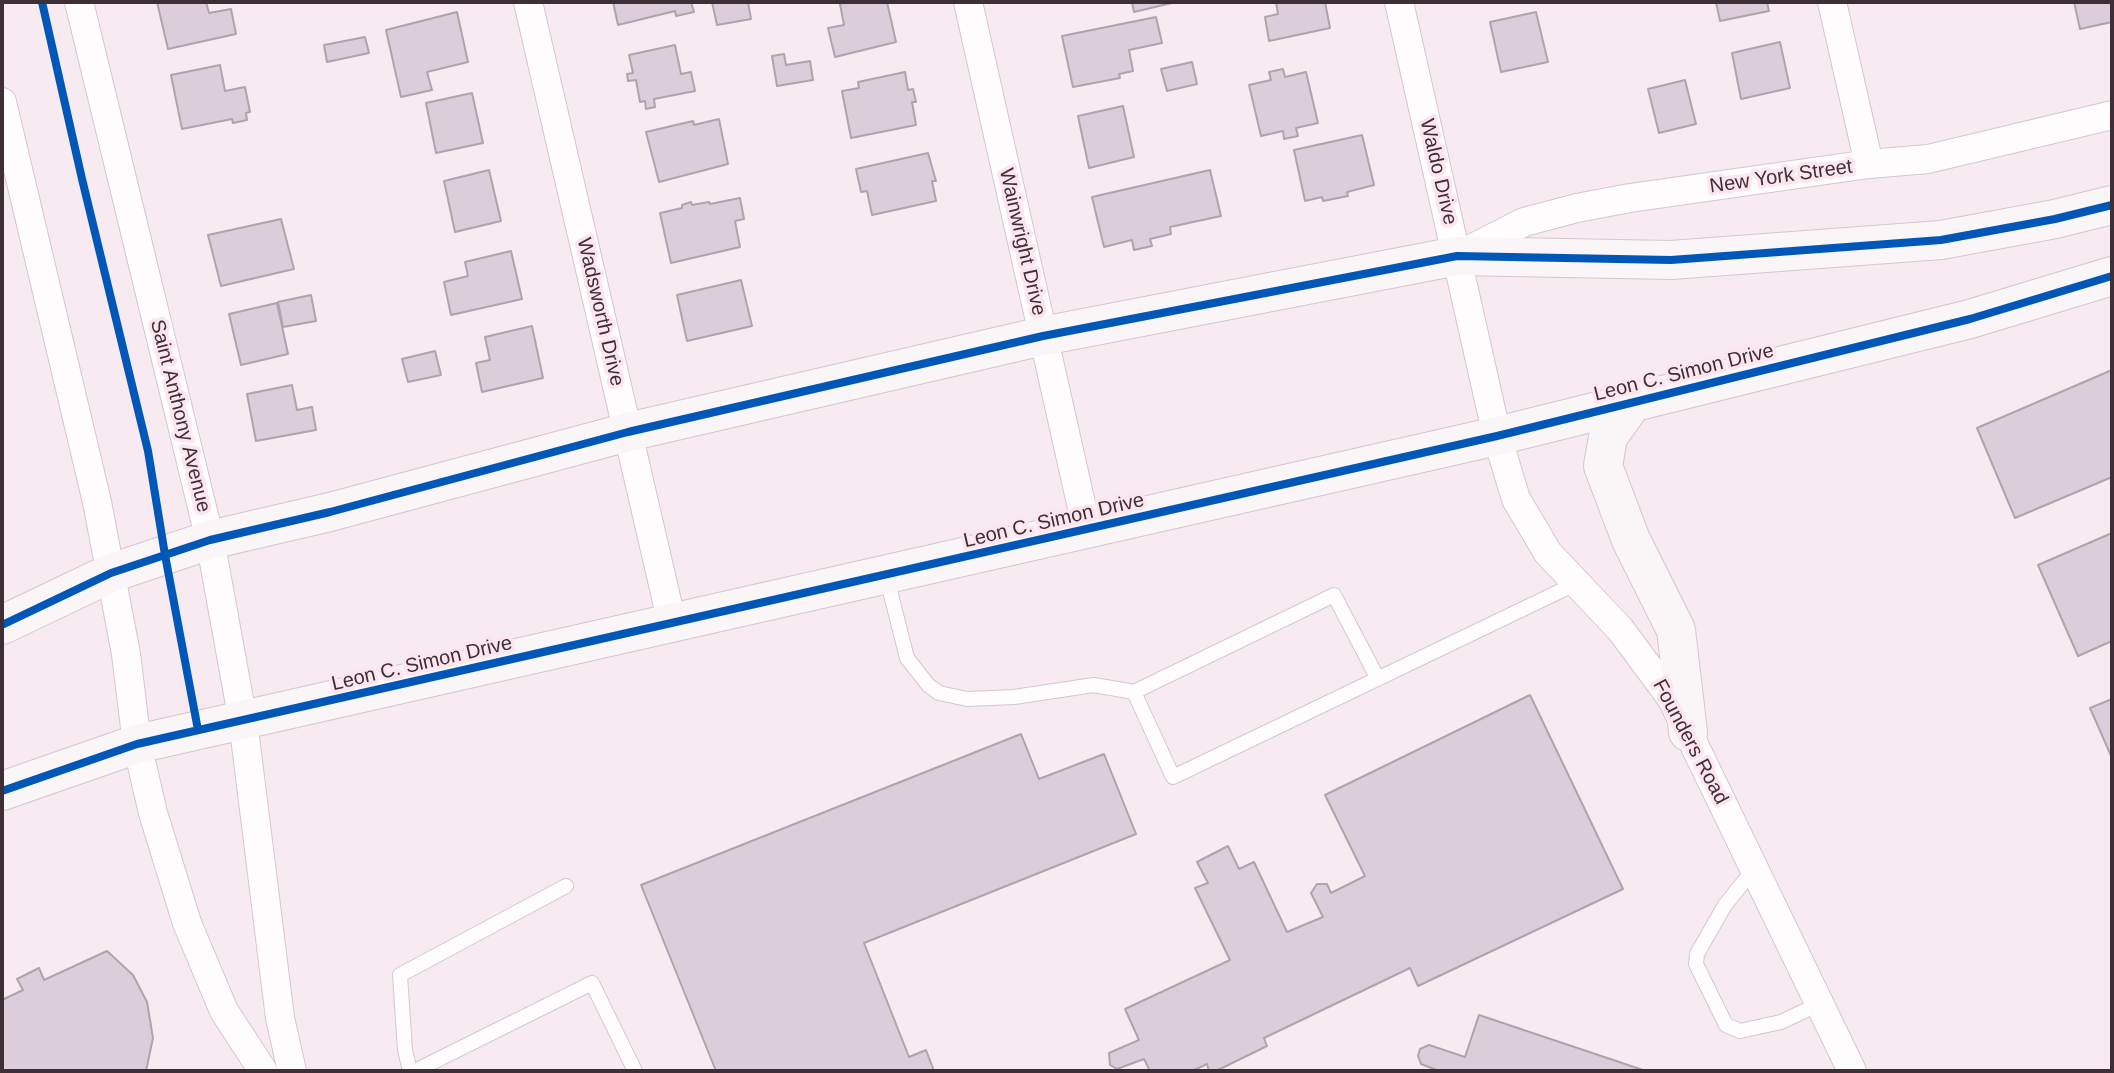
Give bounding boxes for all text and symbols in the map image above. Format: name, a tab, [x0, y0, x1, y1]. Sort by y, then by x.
street label: Waldo Drive	[1414, 117, 1462, 227]
street label: New York Street	[1708, 155, 1854, 199]
street label: Wainwright Drive	[993, 166, 1051, 318]
street label: Wadsworth Drive	[571, 235, 629, 389]
street label: Saint Anthony Avenue	[144, 317, 216, 515]
street label: Leon C. Simon Drive	[1592, 339, 1776, 407]
street label: Leon C. Simon Drive	[961, 489, 1147, 553]
street label: Leon C. Simon Drive	[329, 632, 515, 696]
street label: Founders Road	[1647, 676, 1733, 808]

